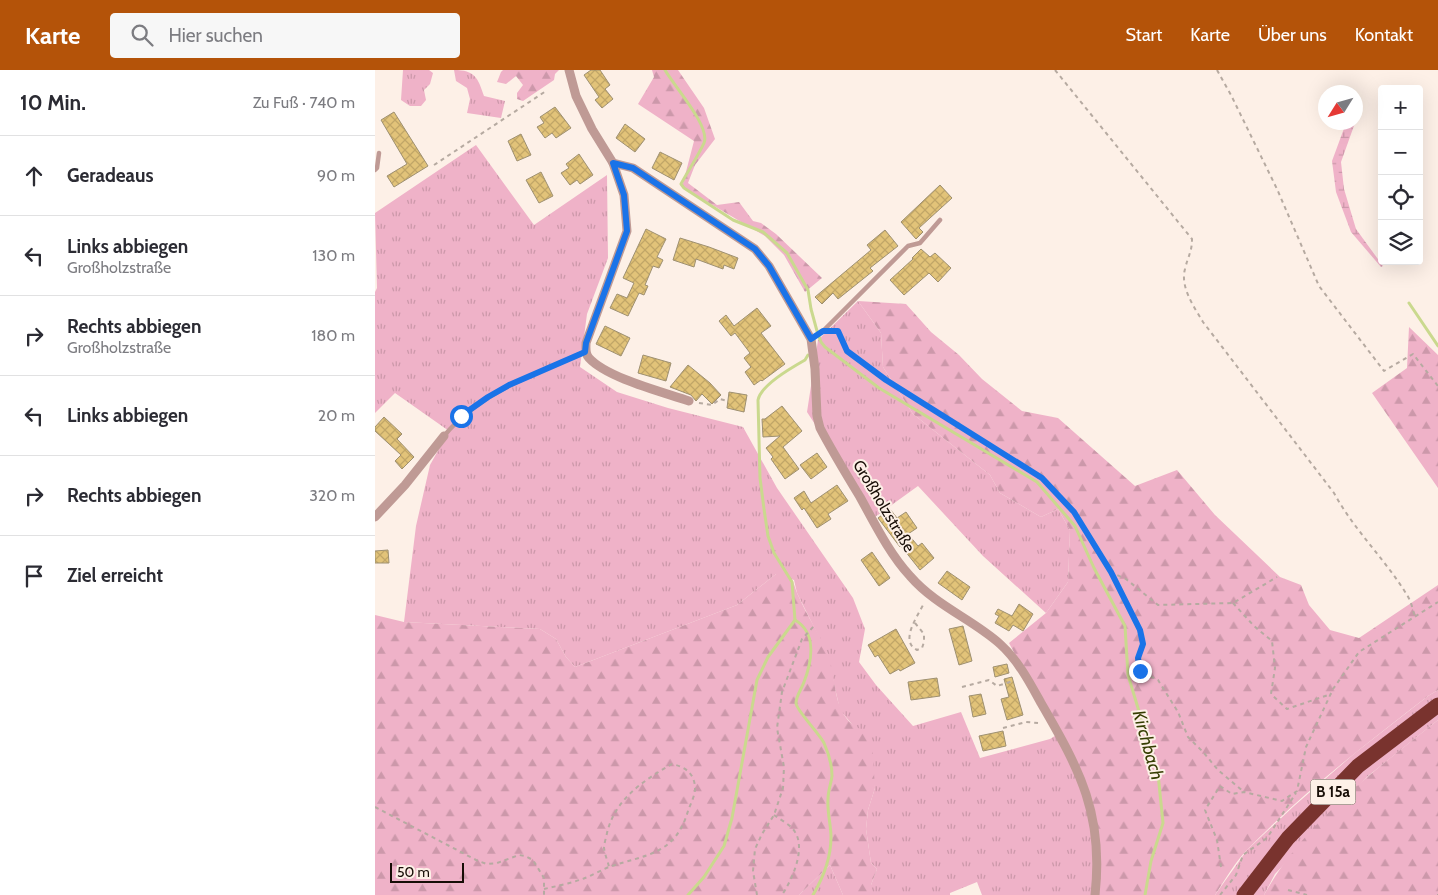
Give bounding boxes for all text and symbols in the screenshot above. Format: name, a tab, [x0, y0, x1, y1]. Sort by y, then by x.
search box	[110, 13, 460, 58]
text: Karte	[25, 21, 80, 50]
icon: search	[128, 21, 156, 49]
text: Hier suchen	[168, 24, 263, 47]
text: Start	[1126, 24, 1162, 46]
text: Karte	[1190, 24, 1230, 46]
text: Über uns	[1258, 24, 1327, 46]
text: Kontakt	[1355, 24, 1413, 46]
north arrow	[1318, 85, 1363, 130]
map controls	[1378, 85, 1423, 265]
button: +	[1378, 85, 1423, 130]
text: 10 Min.	[20, 90, 86, 115]
text: Zu Fuß · 740 m	[253, 93, 355, 112]
button: −	[1378, 130, 1423, 175]
icon: ahead	[20, 162, 48, 190]
text: Geradeaus	[67, 164, 153, 187]
text: 90 m	[317, 166, 355, 185]
button: locate	[1378, 175, 1423, 220]
button: layers	[1378, 220, 1423, 265]
text: Links abbiegen	[67, 235, 188, 258]
icon: left	[20, 242, 48, 270]
text: 130 m	[312, 246, 355, 265]
text: Großholzstraße	[67, 258, 171, 277]
text: Rechts abbiegen	[67, 315, 201, 338]
icon: right	[20, 322, 48, 350]
text: 180 m	[311, 326, 355, 345]
text: Großholzstraße	[67, 338, 171, 357]
icon: left	[20, 402, 48, 430]
text: Links abbiegen	[67, 404, 188, 427]
route start	[450, 405, 473, 428]
text: 20 m	[318, 406, 355, 425]
street label: Großholzstraße	[849, 456, 919, 556]
icon: right	[20, 482, 48, 510]
text: Rechts abbiegen	[67, 484, 201, 507]
text: 320 m	[309, 486, 355, 505]
icon: arrive	[20, 562, 48, 590]
text: Ziel erreicht	[67, 564, 163, 587]
route end	[1129, 660, 1152, 683]
water label: Kirchbach	[1128, 708, 1168, 782]
road number: B 15a	[1311, 780, 1355, 804]
scale bar	[390, 860, 464, 883]
text: 50 m	[397, 863, 430, 881]

